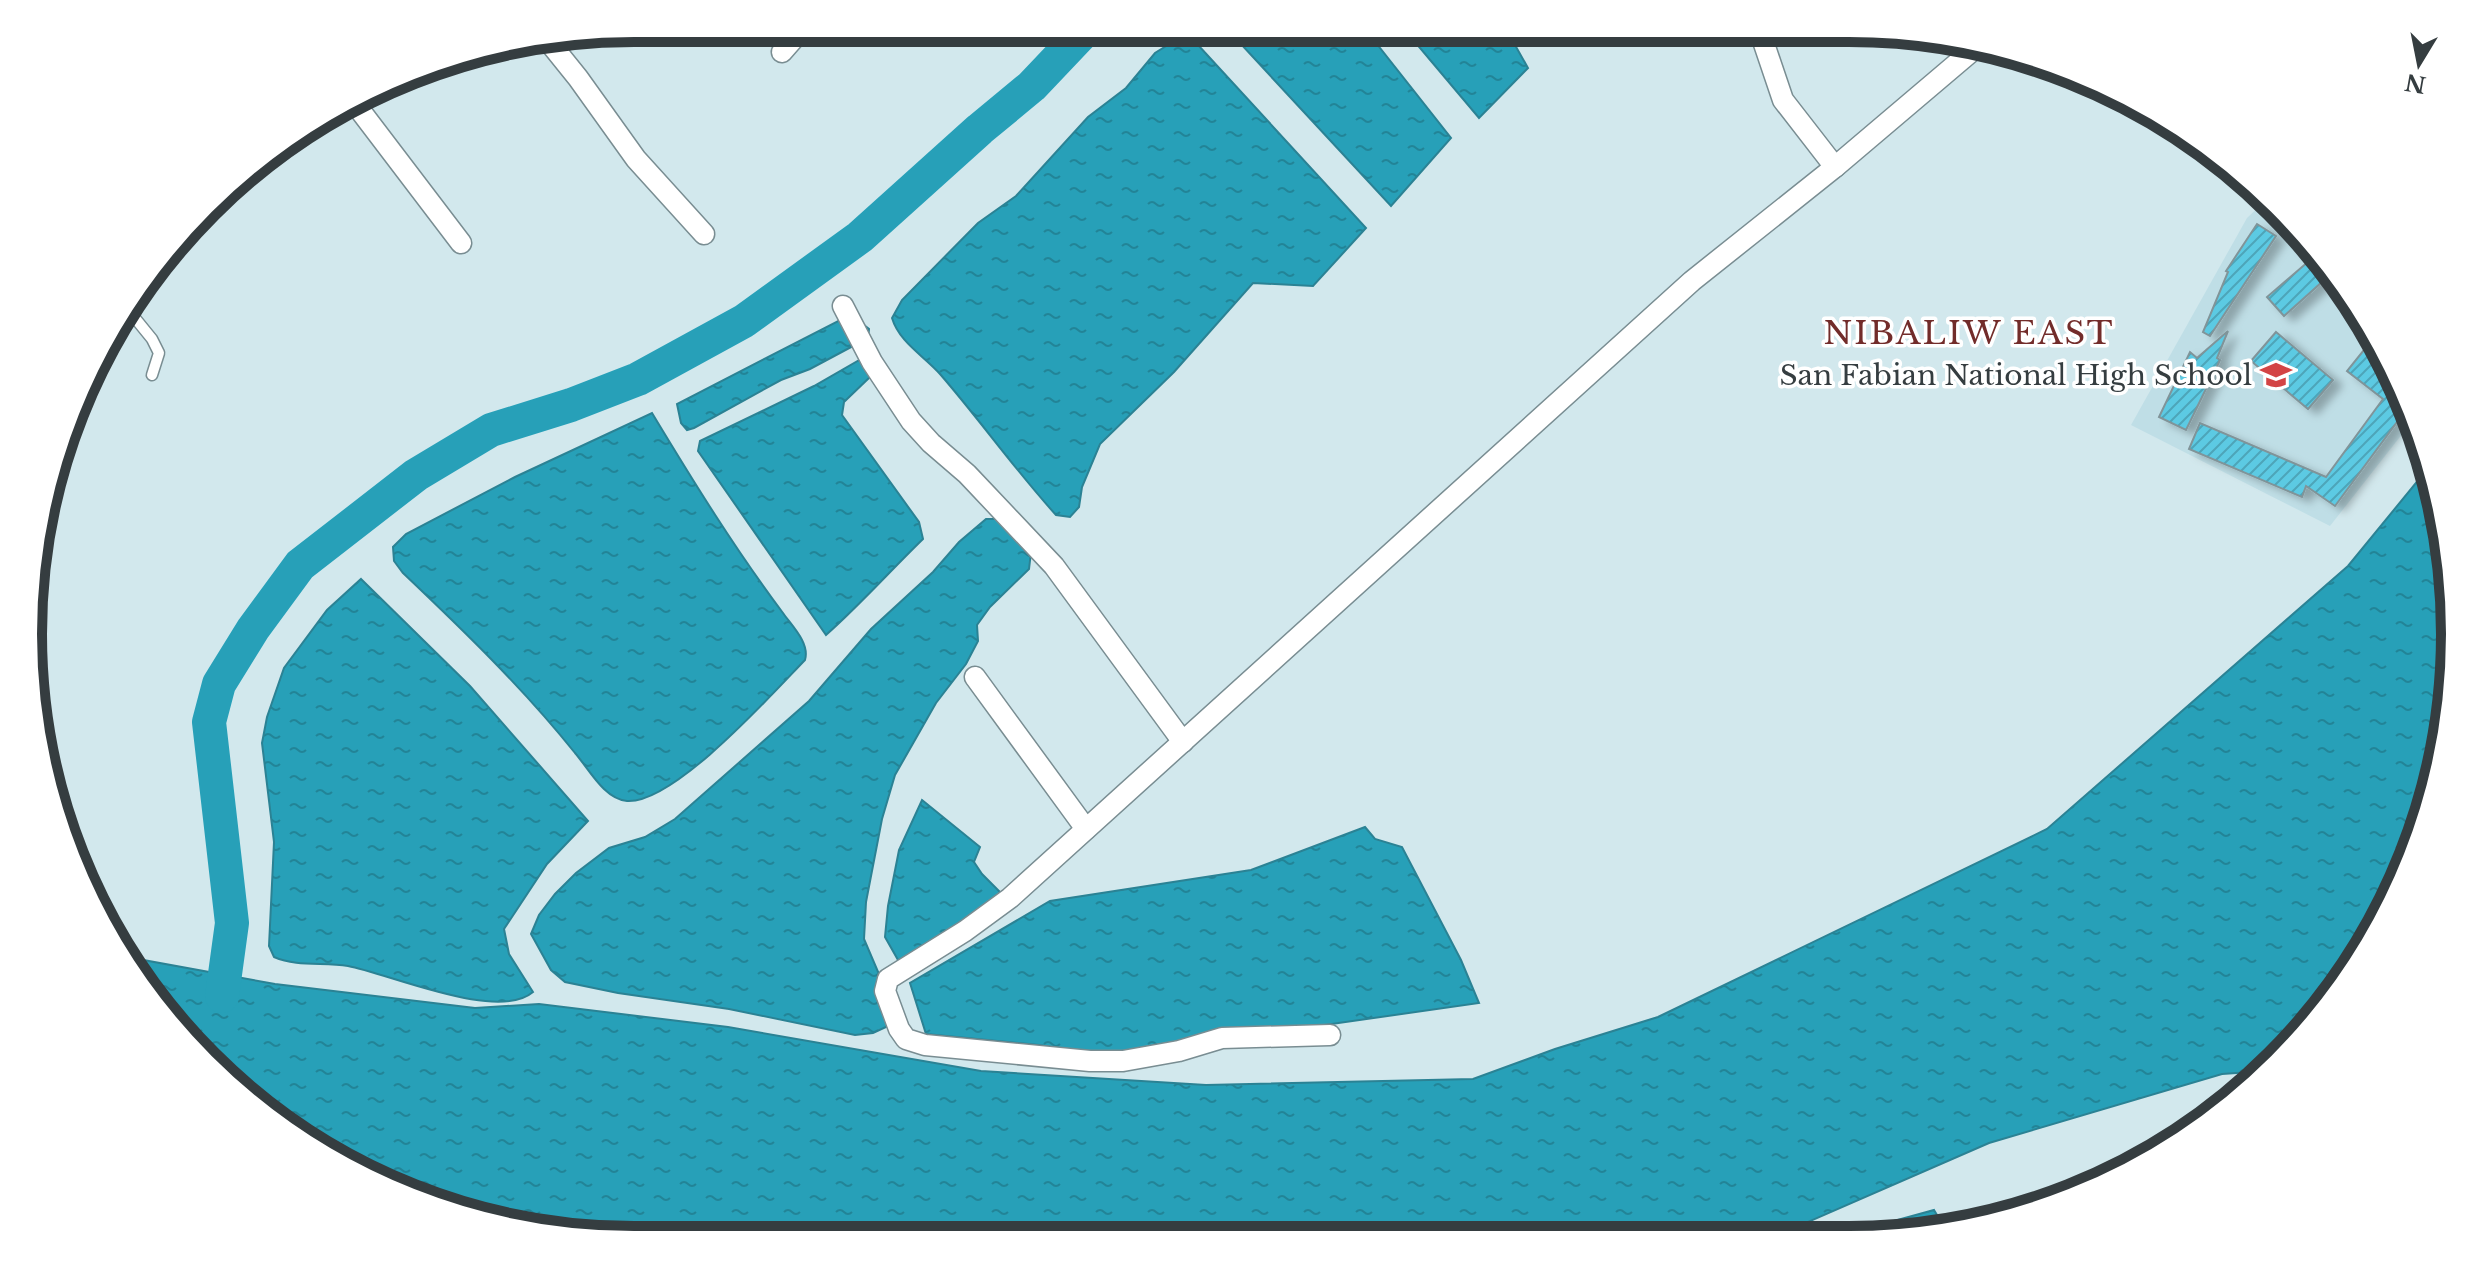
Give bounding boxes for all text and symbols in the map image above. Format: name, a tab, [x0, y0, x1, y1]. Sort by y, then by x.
north arrow	[2379, 24, 2459, 104]
text: N	[2403, 68, 2428, 98]
district label: NIBALIW EAST	[1823, 313, 2115, 353]
place label: San Fabian National High School	[1779, 358, 2252, 393]
school or university icon: San Fabian National High School	[2259, 358, 2293, 392]

